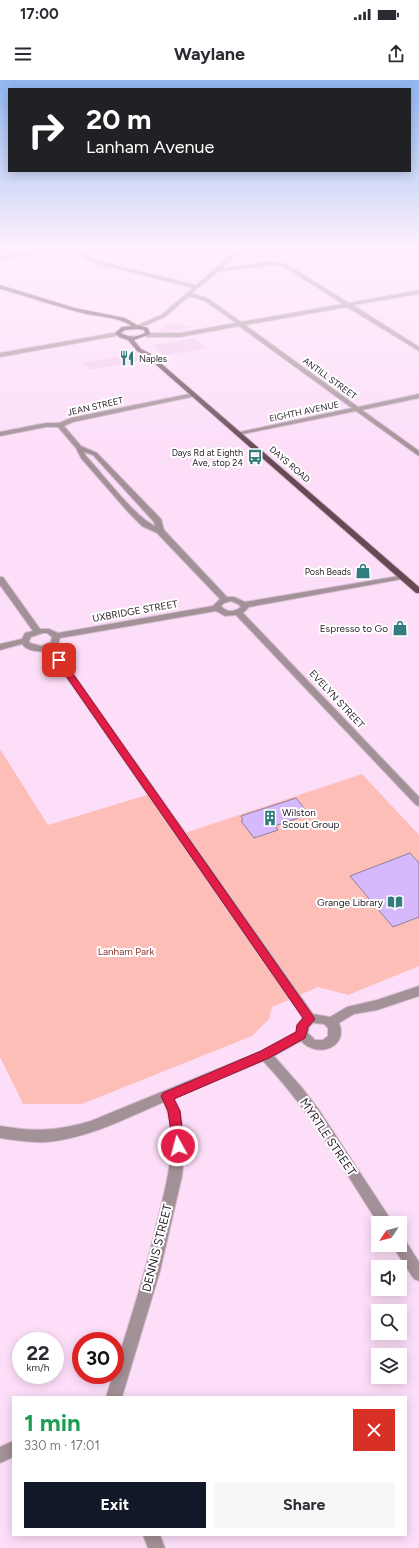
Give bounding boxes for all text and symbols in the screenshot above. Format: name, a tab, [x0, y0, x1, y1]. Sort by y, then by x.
text: 17:00	[20, 5, 59, 23]
icon: menu	[12, 43, 34, 65]
text: Waylane	[174, 43, 245, 65]
icon: share	[385, 43, 407, 65]
text: 20 m	[86, 102, 151, 136]
icon: right	[20, 104, 72, 156]
text: Lanham Avenue	[86, 136, 214, 158]
restaurant icon: Naples	[118, 349, 136, 367]
place label: Naples	[139, 353, 167, 364]
street label: ANTILL STREET	[301, 355, 359, 401]
street label: JEAN STREET	[66, 394, 124, 418]
street label: EIGHTH AVENUE	[268, 398, 340, 424]
street label: DAYS ROAD	[267, 443, 313, 485]
place label: Days Rd at Eighth Ave, stop 24	[172, 447, 243, 468]
bus stop icon: Days Rd at Eighth Ave, stop 24	[246, 448, 264, 466]
shop icon: Posh Beads	[354, 562, 372, 580]
place label: Posh Beads	[305, 566, 351, 577]
street label: UXBRIDGE STREET	[91, 597, 179, 625]
shop icon: Espresso to Go	[391, 619, 409, 637]
place label: Espresso to Go	[320, 622, 388, 635]
pin	[42, 643, 76, 677]
icon: arrive	[48, 649, 70, 671]
street label: EVELYN STREET	[307, 667, 368, 731]
place label: Wilston Scout Group	[282, 806, 340, 831]
building icon: Wilston Scout Group	[261, 809, 279, 827]
library icon: Grange Library	[386, 893, 404, 911]
place label: Grange Library	[317, 896, 384, 909]
park label: Lanham Park	[98, 945, 154, 958]
street label: MYRTLE STREET	[297, 1096, 359, 1179]
position arrow	[157, 1125, 199, 1167]
street label: DENNIS STREET	[139, 1202, 175, 1293]
north arrow	[371, 1216, 407, 1252]
map controls	[371, 1216, 407, 1384]
button: sound	[371, 1260, 407, 1296]
button: search	[371, 1304, 407, 1340]
speed limit sign: 30	[72, 1332, 124, 1384]
text: 22	[26, 1341, 50, 1365]
button: layers	[371, 1348, 407, 1384]
text: km/h	[27, 1361, 49, 1374]
text: 1 min	[24, 1408, 81, 1437]
button: close	[353, 1409, 395, 1451]
text: 330 m · 17:01	[24, 1438, 100, 1453]
button: Exit	[24, 1482, 206, 1528]
button: Share	[214, 1482, 395, 1528]

